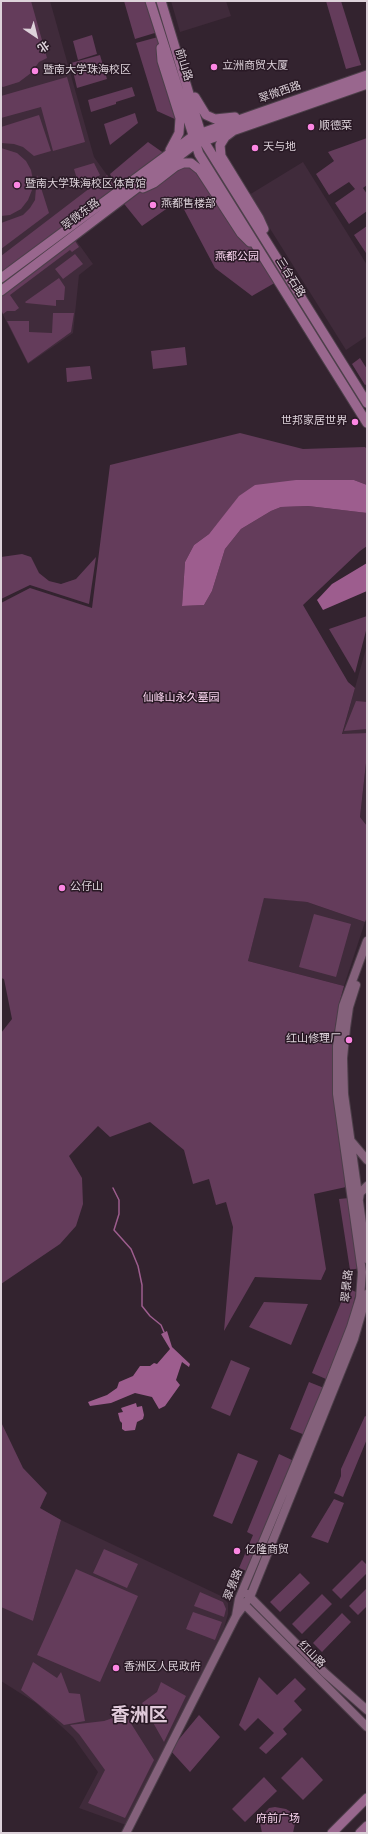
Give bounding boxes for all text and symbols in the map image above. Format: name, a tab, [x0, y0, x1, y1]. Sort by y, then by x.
north arrow	[16, 16, 56, 56]
text: 北	[34, 37, 52, 56]
street label: 前山路	[172, 47, 194, 83]
place label: 立洲商贸大厦	[222, 60, 288, 74]
marker: 立洲商贸大厦	[209, 62, 219, 72]
place label: 暨南大学珠海校区	[43, 64, 131, 78]
marker: 暨南大学珠海校区	[30, 66, 40, 76]
street label: 翠微西路	[257, 80, 303, 106]
place label: 顺德菜	[319, 120, 352, 134]
marker: 顺德菜	[306, 122, 316, 132]
place label: 天与地	[263, 141, 296, 155]
marker: 天与地	[250, 143, 260, 153]
place label: 暨南大学珠海校区体育馆	[25, 178, 146, 192]
marker: 暨南大学珠海校区体育馆	[12, 180, 22, 190]
street label: 翠微东路	[59, 196, 103, 234]
place label: 燕都售楼部	[161, 198, 216, 212]
marker: 燕都售楼部	[148, 200, 158, 210]
park label: 燕都公园	[215, 251, 259, 265]
street label: 三台石路	[273, 256, 307, 300]
place label: 世邦家居世界	[281, 415, 347, 429]
marker: 世邦家居世界	[350, 417, 360, 427]
park label: 仙峰山永久墓园	[143, 692, 219, 706]
place label: 公仔山	[70, 881, 103, 895]
marker: 公仔山	[57, 883, 67, 893]
place label: 红山修理厂	[286, 1033, 341, 1047]
marker: 红山修理厂	[344, 1035, 354, 1045]
street label: 翠景路	[340, 1269, 356, 1303]
place label: 亿隆商贸	[245, 1544, 289, 1558]
marker: 亿隆商贸	[232, 1546, 242, 1556]
street label: 翠景路	[222, 1567, 246, 1603]
street label: 红山路	[295, 1639, 327, 1671]
place label: 香洲区人民政府	[124, 1661, 201, 1675]
marker: 香洲区人民政府	[111, 1663, 121, 1673]
district label: 香洲区	[111, 1706, 167, 1728]
park label: 府前广场	[256, 1813, 300, 1827]

